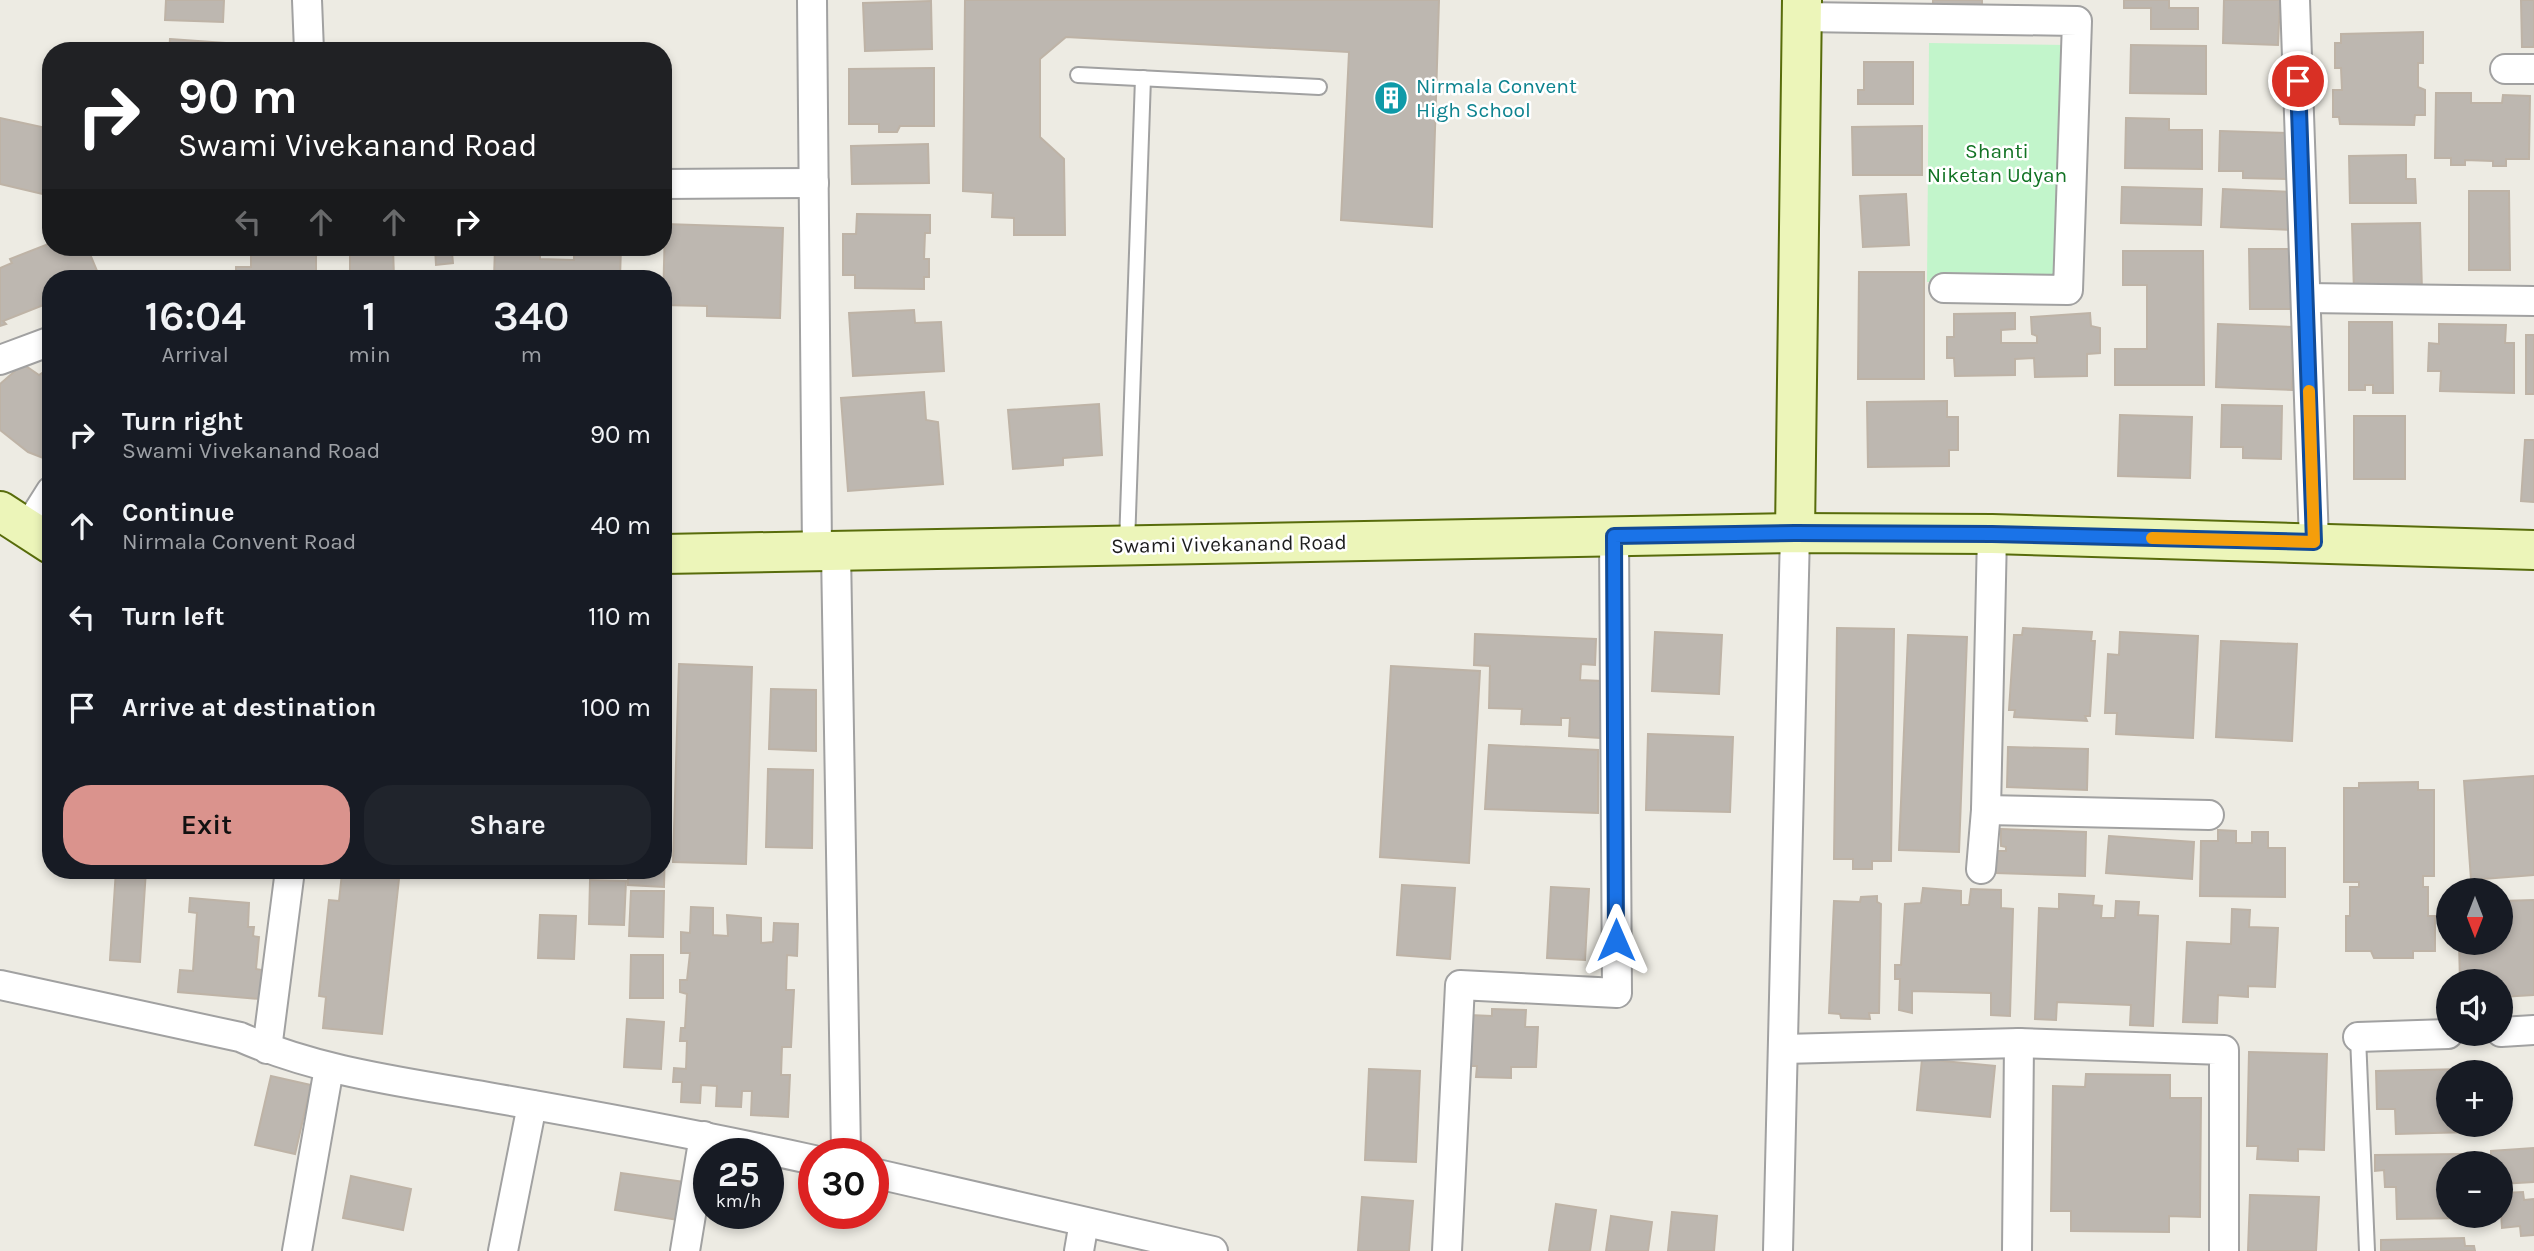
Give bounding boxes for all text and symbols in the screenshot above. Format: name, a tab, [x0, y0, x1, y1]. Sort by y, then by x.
pin	[2268, 51, 2328, 111]
icon: arrive	[2279, 62, 2317, 100]
text: 90 m	[178, 68, 298, 125]
icon: right	[63, 70, 154, 161]
place label: Nirmala Convent High School	[1416, 74, 1577, 122]
building icon: Nirmala Convent High School	[1372, 79, 1410, 117]
text: Swami Vivekanand Road	[178, 127, 537, 164]
park label: Shanti Niketan Udyan	[1927, 139, 2067, 187]
icon: left	[229, 203, 267, 241]
icon: ahead	[302, 203, 340, 241]
icon: ahead	[375, 203, 413, 241]
icon: right	[448, 203, 486, 241]
text: 16:04	[144, 291, 246, 341]
text: 1	[362, 291, 377, 341]
text: 340	[493, 291, 570, 341]
text: Arrival	[161, 341, 229, 368]
text: min	[348, 341, 391, 368]
text: m	[521, 341, 542, 368]
text: Turn right	[122, 406, 243, 437]
icon: right	[63, 416, 101, 454]
text: 90 m	[590, 419, 651, 450]
text: Swami Vivekanand Road	[122, 437, 380, 464]
text: Continue	[122, 497, 234, 528]
icon: ahead	[63, 507, 101, 545]
text: 40 m	[591, 510, 651, 541]
text: Nirmala Convent Road	[122, 528, 357, 555]
street label: Swami Vivekanand Road	[1111, 530, 1347, 558]
icon: left	[63, 598, 101, 636]
text: Turn left	[122, 601, 224, 632]
text: 110 m	[588, 601, 651, 632]
icon: arrive	[63, 689, 101, 727]
text: Arrive at destination	[122, 692, 376, 723]
text: 100 m	[581, 692, 651, 723]
button: Exit	[63, 785, 350, 865]
button: Share	[364, 785, 651, 865]
north arrow	[2436, 878, 2513, 956]
map controls	[2436, 878, 2513, 1228]
position arrow	[1579, 903, 1653, 977]
button: sound	[2436, 969, 2513, 1046]
button: +	[2436, 1060, 2513, 1137]
speed limit sign: 30	[798, 1138, 889, 1229]
button: −	[2436, 1151, 2513, 1228]
text: 25	[718, 1154, 759, 1195]
text: km/h	[716, 1190, 761, 1212]

